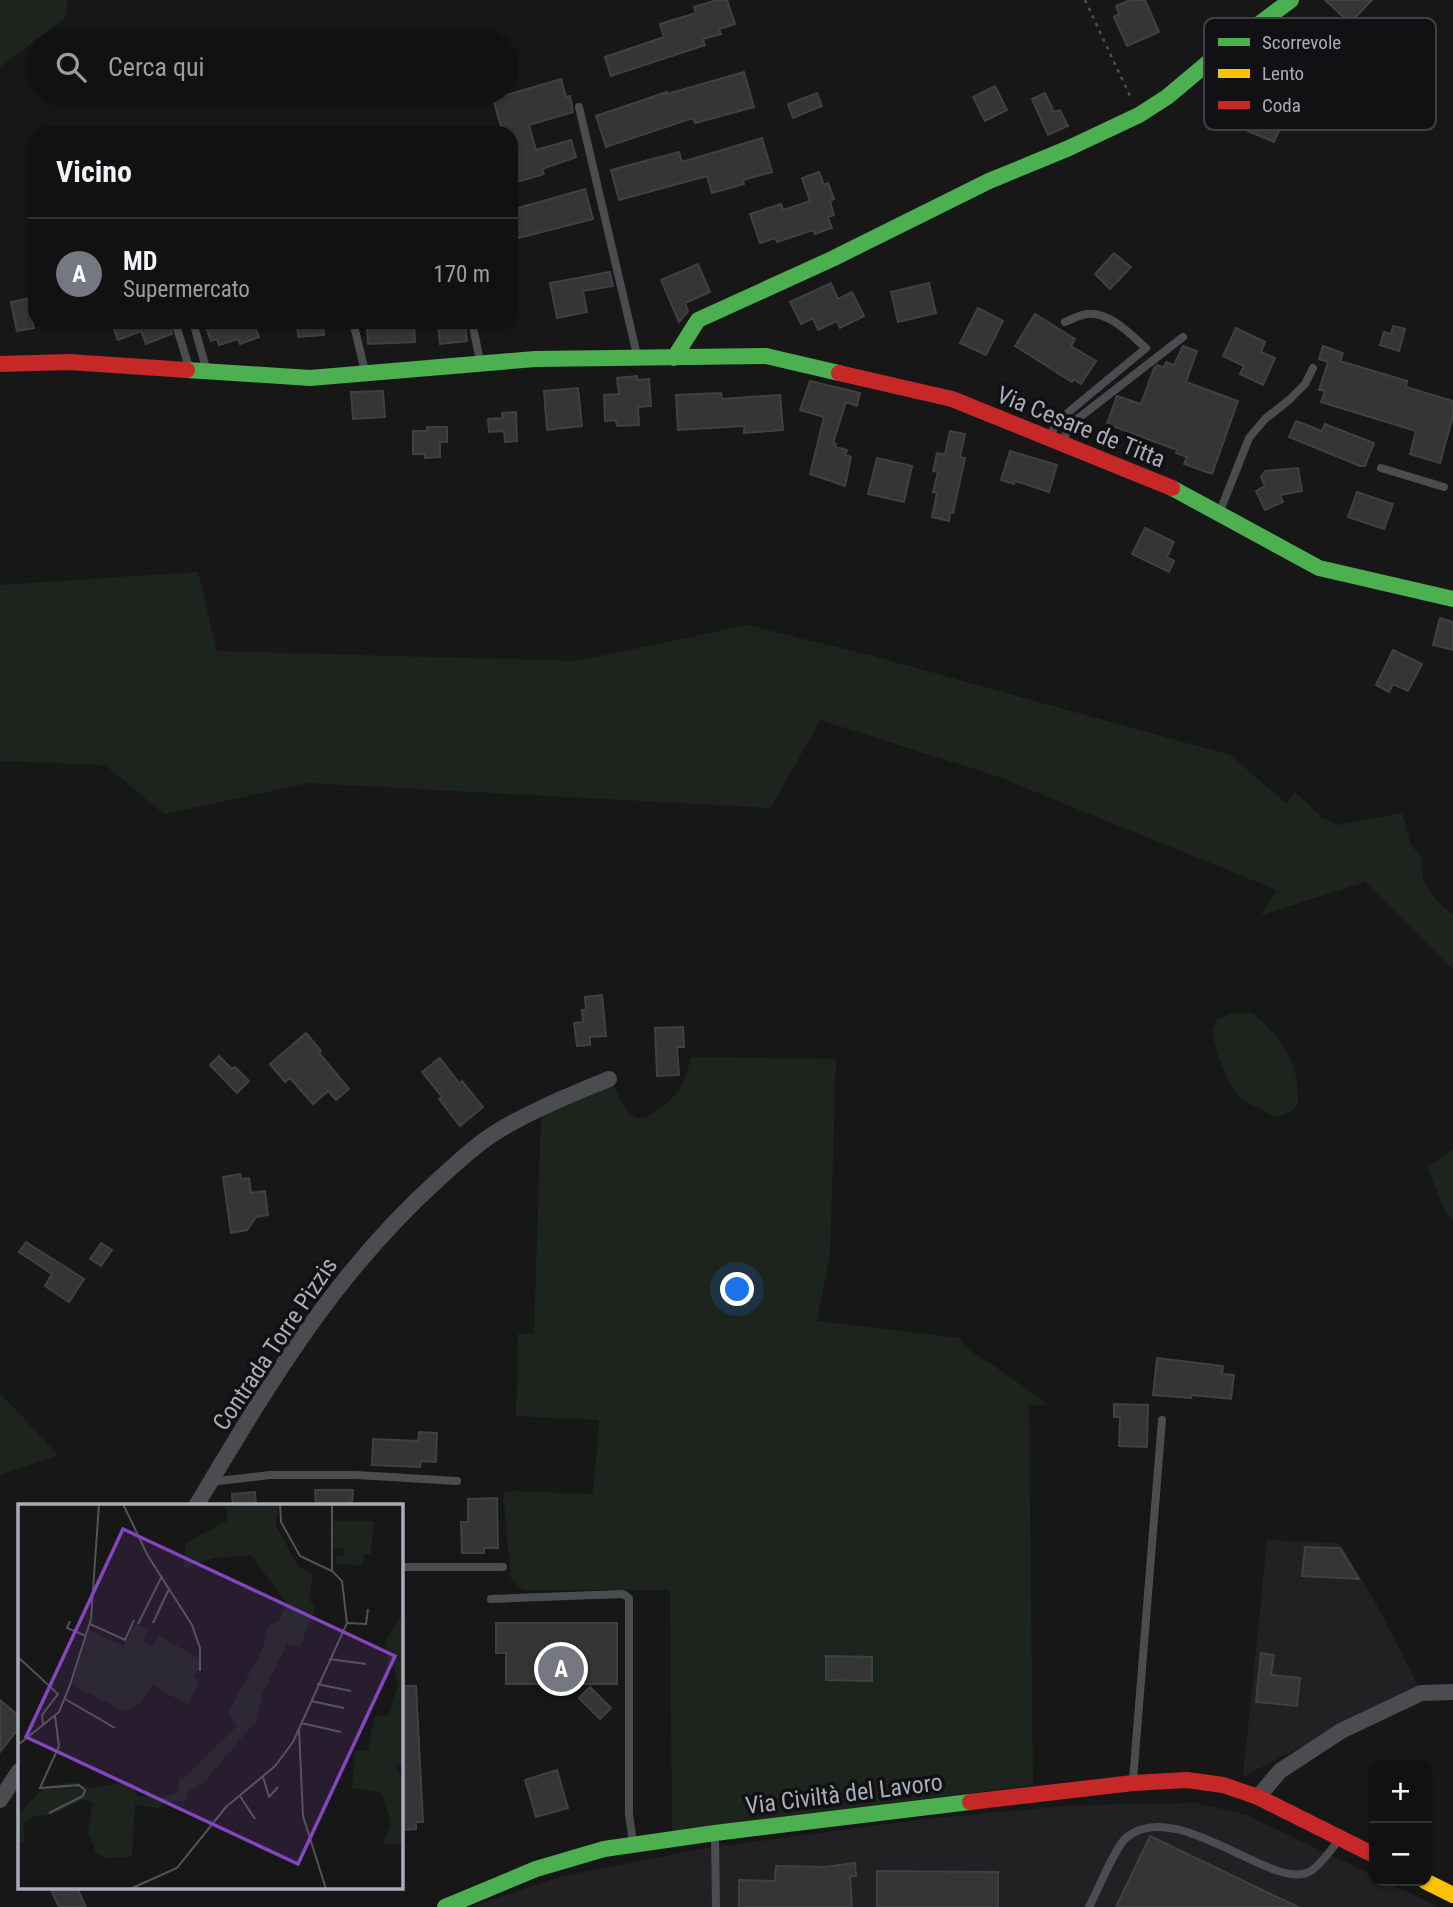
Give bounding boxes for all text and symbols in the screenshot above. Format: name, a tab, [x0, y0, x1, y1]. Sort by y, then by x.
legend	[1204, 18, 1436, 130]
search box	[28, 28, 518, 105]
text: Scorrevole	[1262, 31, 1341, 54]
icon: search	[52, 48, 90, 86]
text: Cerca qui	[108, 52, 205, 82]
text: Lento	[1262, 62, 1304, 85]
text: Coda	[1262, 94, 1301, 117]
text: Vicino	[56, 154, 132, 189]
text: MD	[123, 246, 157, 276]
text: A	[72, 261, 86, 288]
text: 170 m	[433, 261, 490, 288]
text: Supermercato	[123, 276, 250, 303]
street label: Via Cesare de Titta	[993, 380, 1169, 474]
street label: Contrada Torre Pizzis	[207, 1252, 343, 1436]
your location	[720, 1272, 754, 1306]
inset map	[18, 1504, 402, 1890]
pin: A	[538, 1643, 584, 1695]
map controls	[1369, 1760, 1432, 1886]
button: +	[1369, 1760, 1432, 1823]
street label: Via Civiltà del Lavoro	[744, 1768, 944, 1820]
button: −	[1369, 1823, 1432, 1886]

